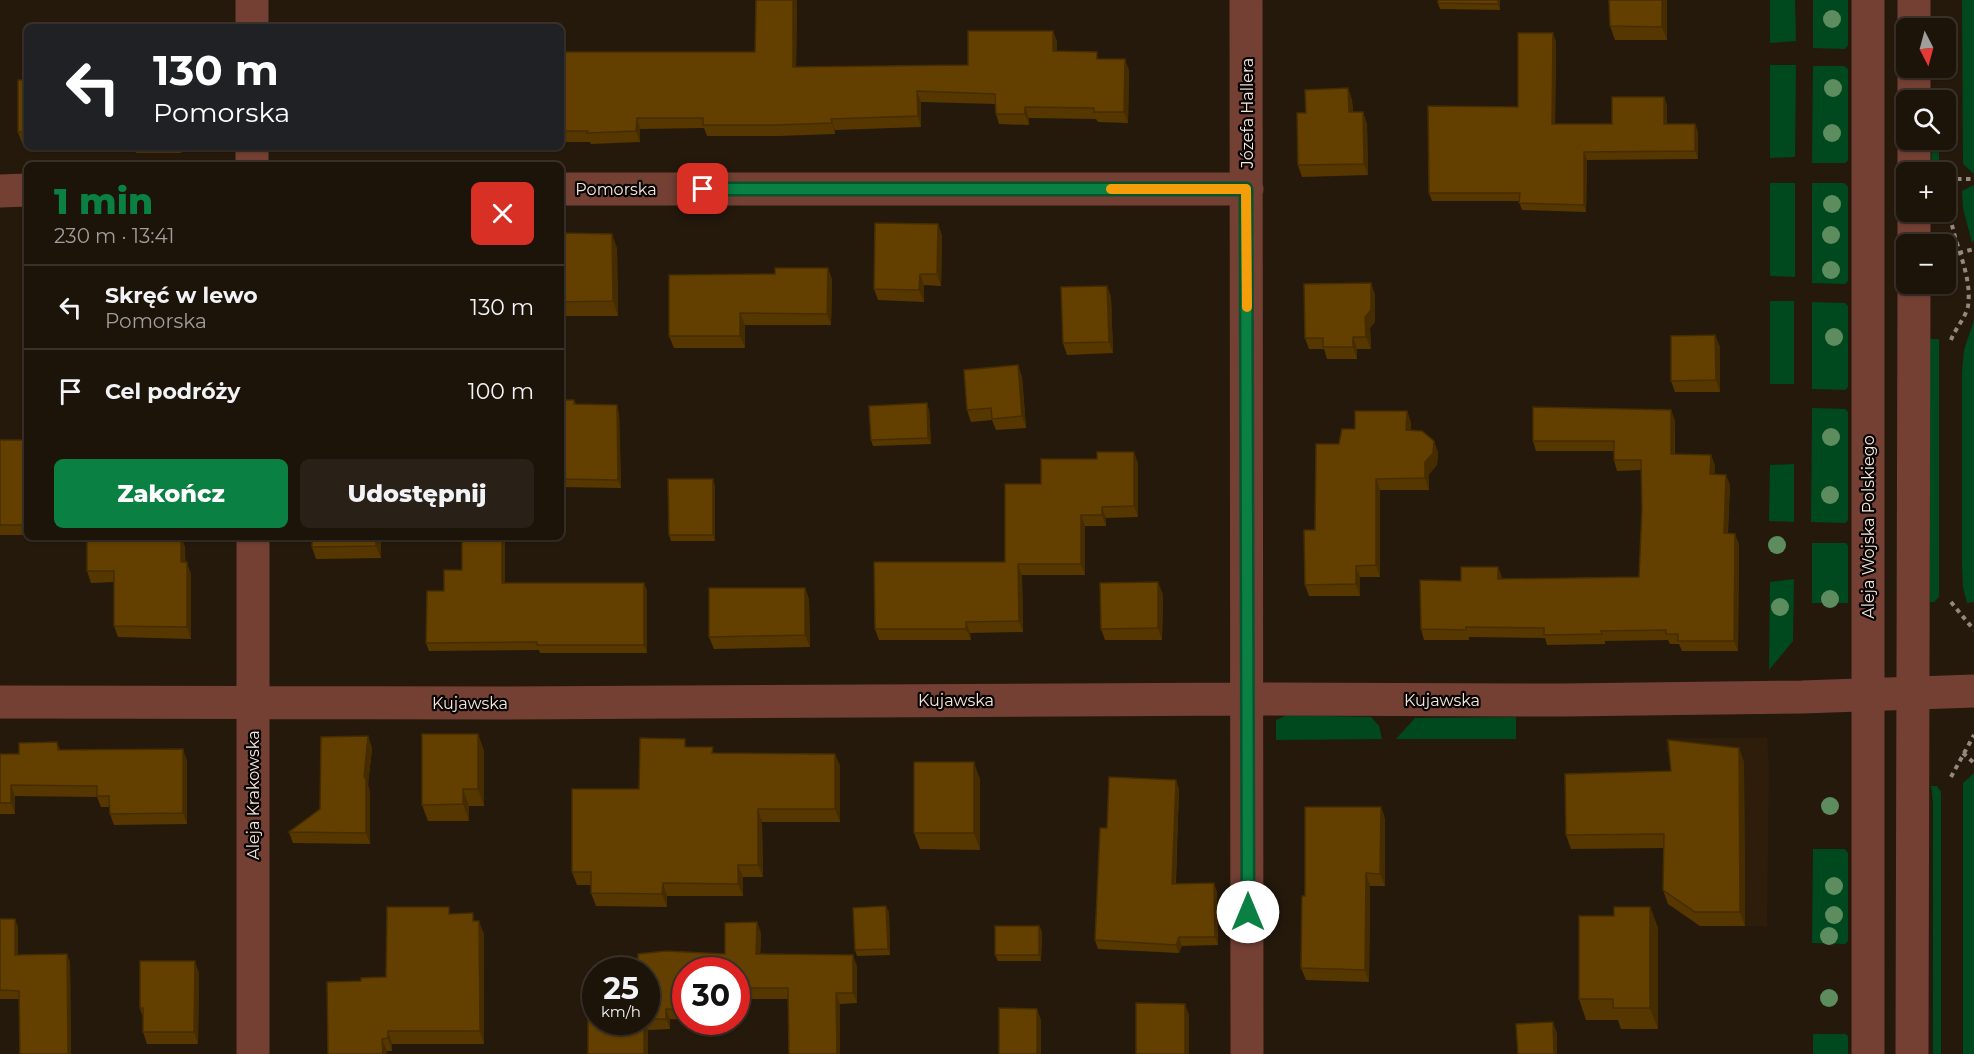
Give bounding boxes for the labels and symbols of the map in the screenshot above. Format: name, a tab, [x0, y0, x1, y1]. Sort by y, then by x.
north arrow	[1896, 18, 1956, 78]
street label: Józefa Hallera	[1238, 58, 1257, 169]
pin	[677, 163, 728, 214]
street label: Pomorska	[575, 180, 657, 199]
street label: Aleja Wojska Polskiego	[1859, 435, 1878, 619]
street label: Kujawska	[918, 691, 994, 710]
street label: Kujawska	[1404, 691, 1480, 710]
street label: Kujawska	[432, 694, 508, 713]
street label: Aleja Krakowska	[244, 730, 263, 860]
position arrow	[1216, 880, 1280, 944]
speed limit sign: 30	[672, 957, 750, 1035]

